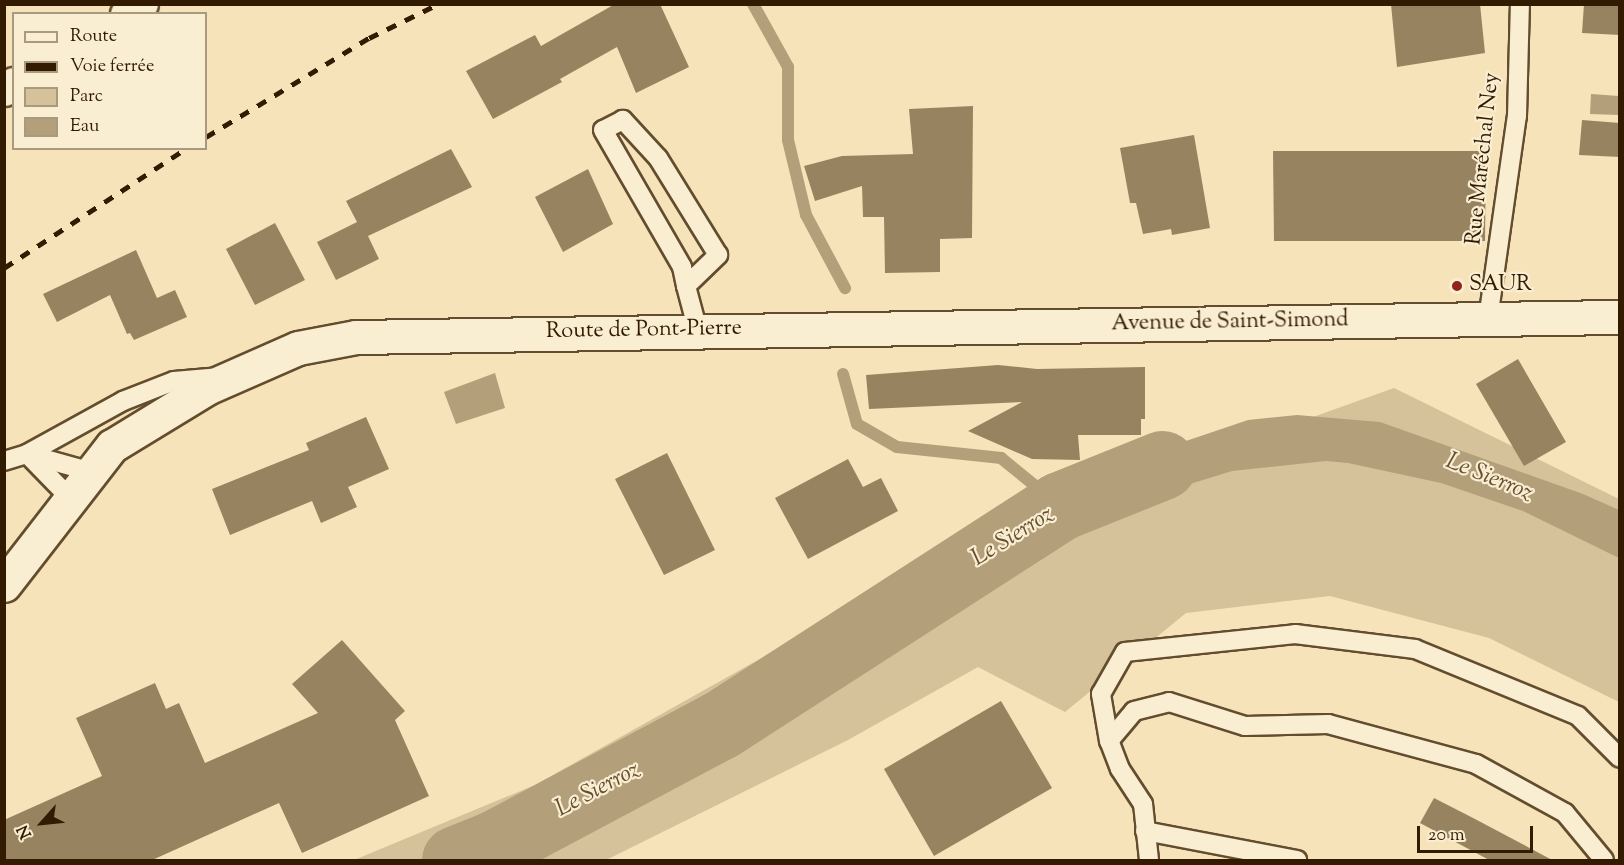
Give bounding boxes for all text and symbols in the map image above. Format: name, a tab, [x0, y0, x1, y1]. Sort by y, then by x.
legend	[12, 12, 207, 150]
text: Route	[70, 24, 117, 50]
text: Voie ferrée	[70, 54, 154, 80]
street label: Rue Maréchal Ney	[1462, 72, 1506, 246]
text: Parc	[70, 84, 103, 110]
text: Eau	[70, 114, 99, 140]
place label: SAUR	[1469, 273, 1532, 299]
marker: SAUR	[1450, 279, 1464, 293]
street label: Avenue de Saint-Simond	[1111, 308, 1349, 338]
street label: Route de Pont-Pierre	[546, 316, 742, 346]
water label: Le Sierroz	[1441, 447, 1537, 509]
water label: Le Sierroz	[966, 500, 1060, 574]
water label: Le Sierroz	[551, 756, 645, 824]
north arrow	[12, 793, 72, 853]
scale bar	[1420, 814, 1536, 852]
text: N	[12, 820, 39, 842]
text: 20 m	[1428, 823, 1465, 849]

